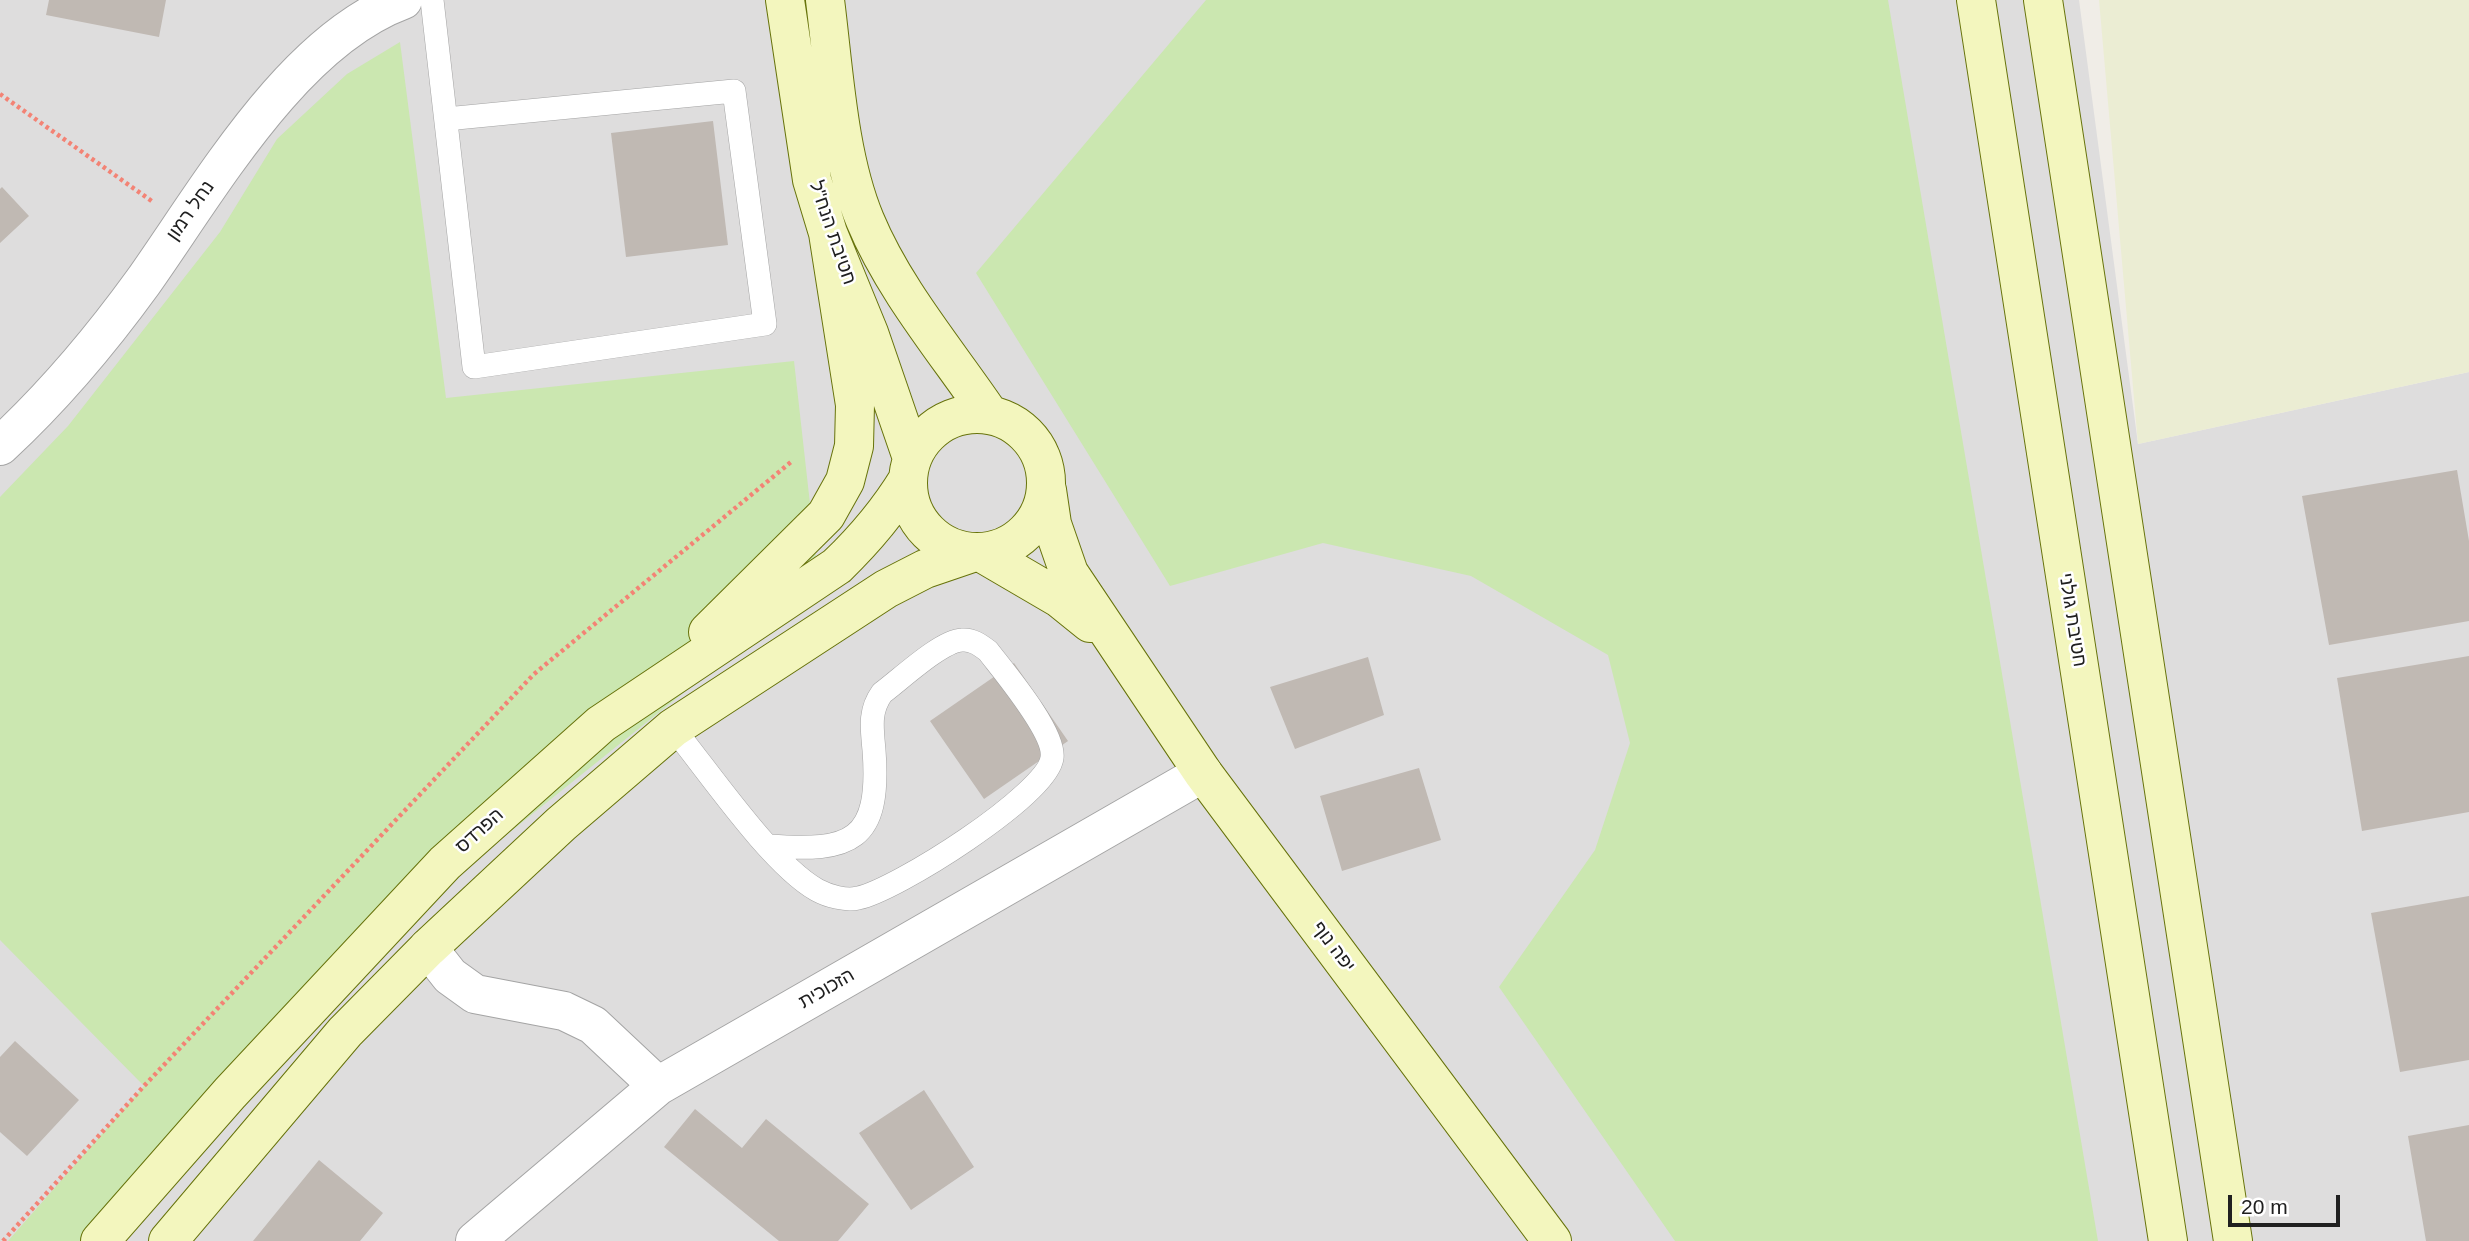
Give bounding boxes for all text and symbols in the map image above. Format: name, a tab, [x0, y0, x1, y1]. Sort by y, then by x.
street label: נחל רמון	[162, 177, 220, 245]
street label: חטיבת הנח"ל	[804, 178, 860, 288]
street label: חטיבת גולני	[2053, 571, 2091, 669]
street label: הפרדס	[451, 804, 509, 858]
street label: יפה נוף	[1307, 917, 1359, 977]
street label: הזכוכית	[795, 964, 859, 1014]
scale bar	[2231, 1182, 2343, 1226]
text: 20 m	[2241, 1195, 2288, 1218]

